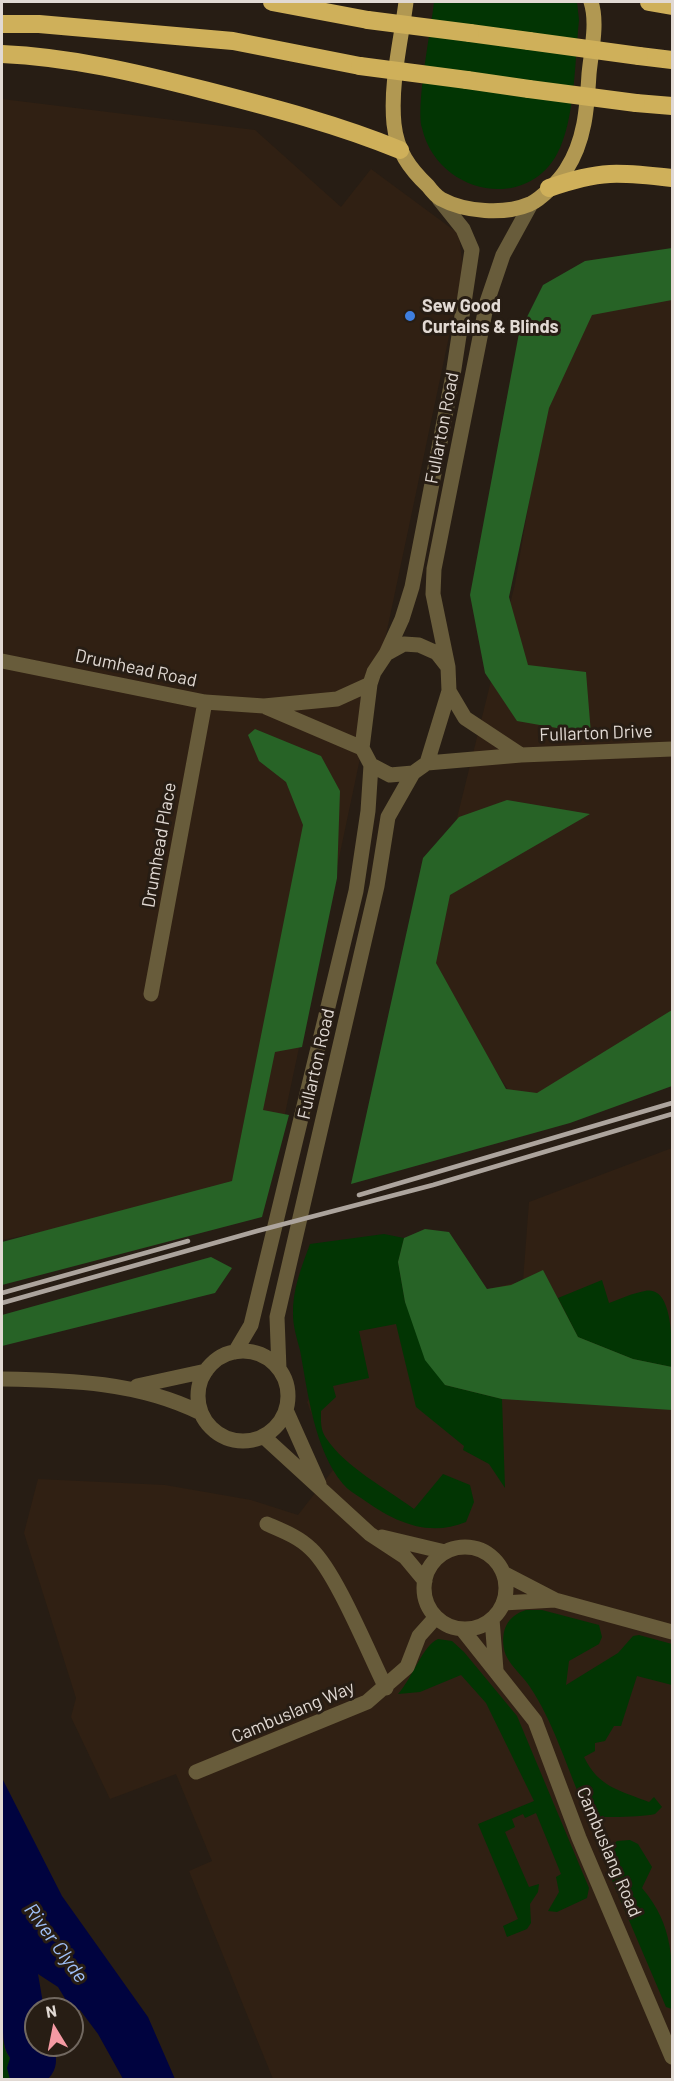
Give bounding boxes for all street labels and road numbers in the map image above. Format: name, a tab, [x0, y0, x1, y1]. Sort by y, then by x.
street label: Fullarton Road	[421, 370, 463, 486]
street label: Drumhead Road	[73, 645, 199, 691]
street label: Fullarton Drive	[539, 720, 653, 746]
street label: Drumhead Place	[137, 781, 181, 909]
street label: Fullarton Road	[293, 1006, 339, 1122]
street label: Cambuslang Way	[228, 1676, 358, 1748]
street label: Cambuslang Road	[572, 1784, 646, 1920]

